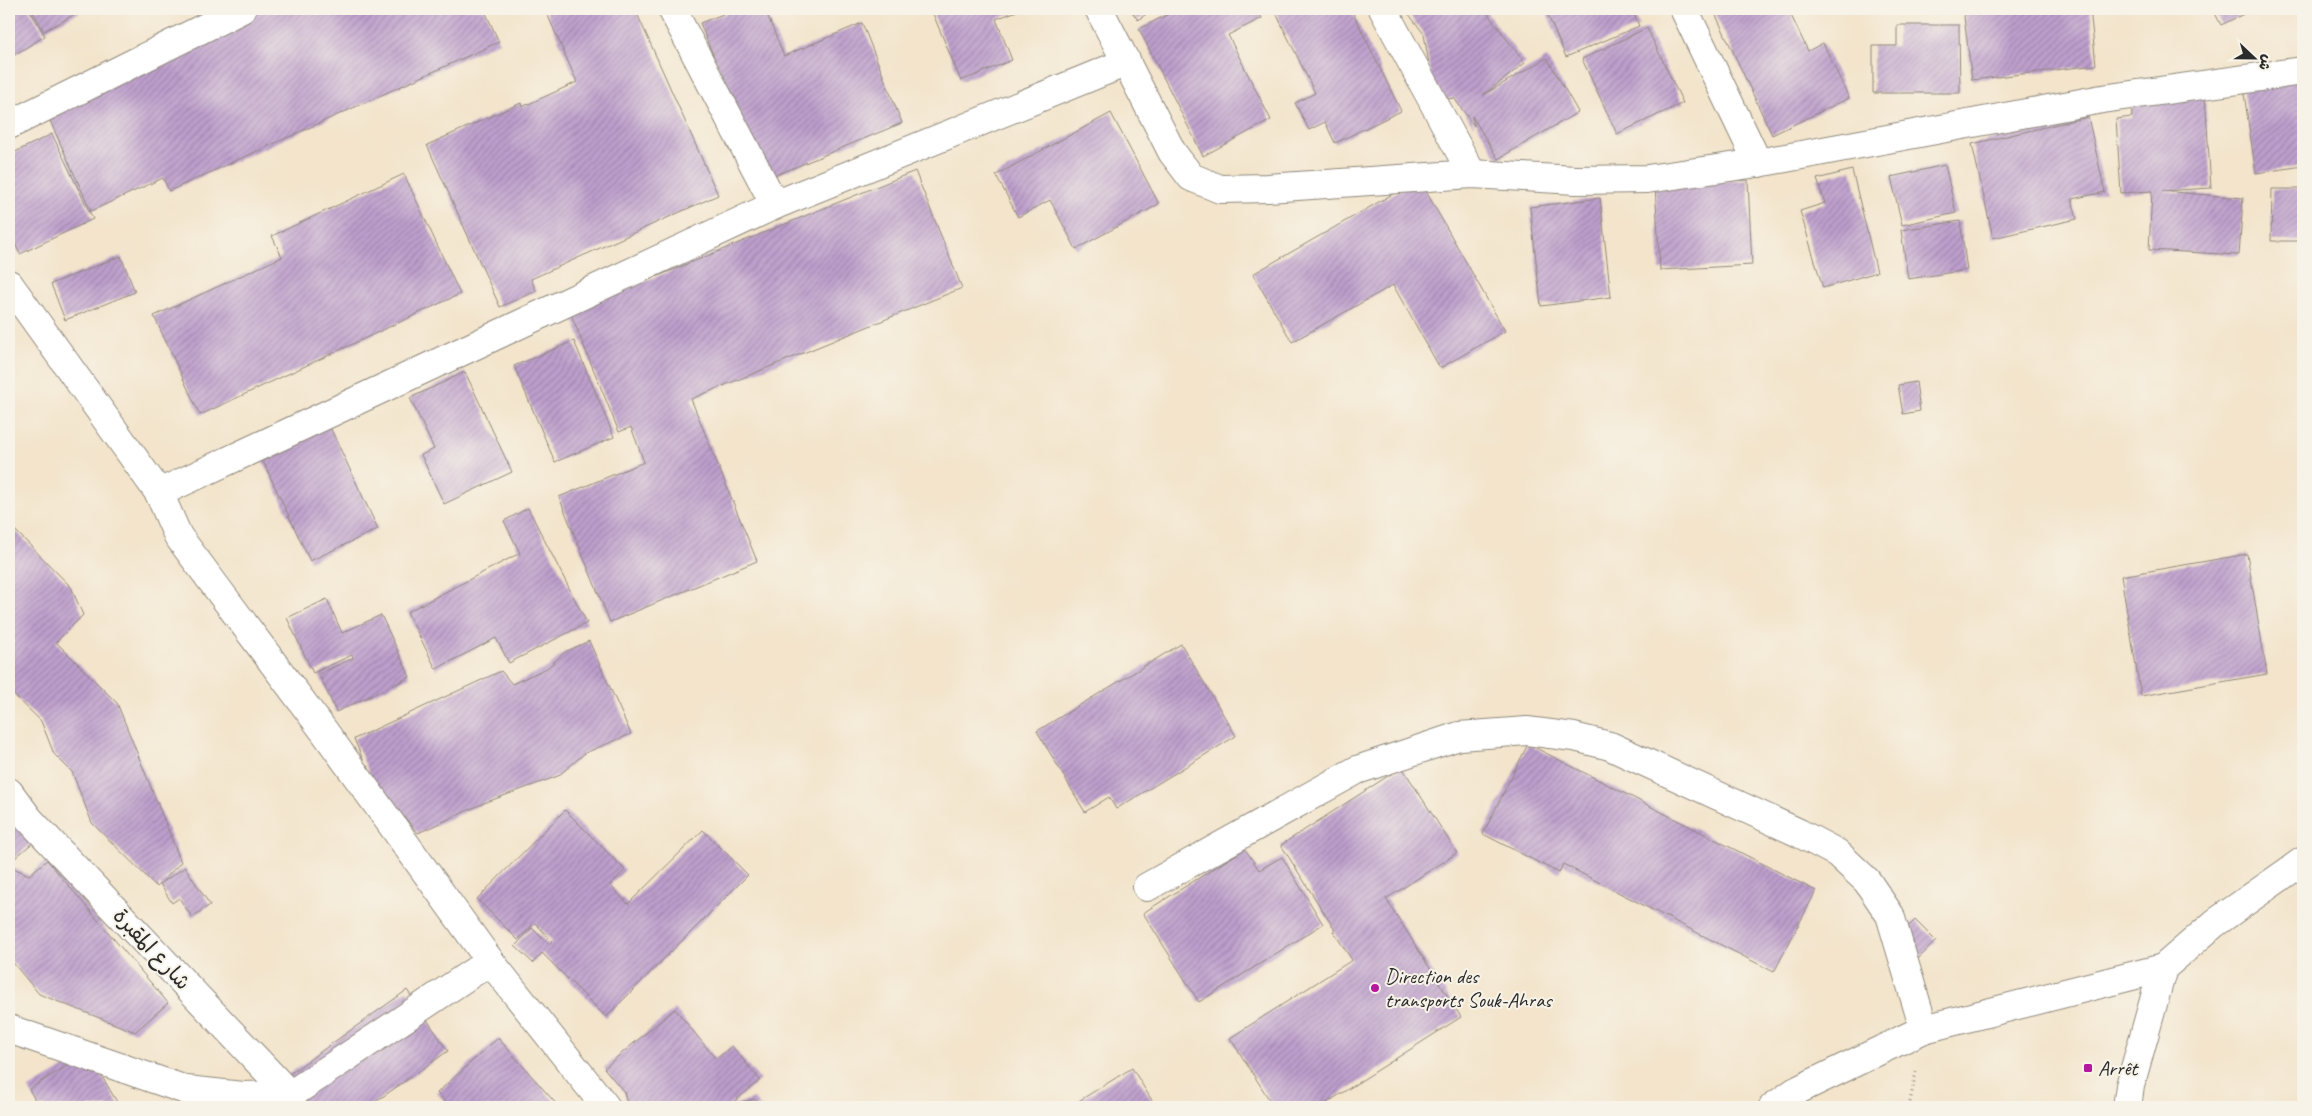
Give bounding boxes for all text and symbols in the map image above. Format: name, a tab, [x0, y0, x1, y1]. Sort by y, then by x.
north arrow	[2230, 32, 2280, 82]
text: ش	[2255, 52, 2276, 73]
street label: شارع المقبرة	[106, 903, 196, 997]
place label: Direction des transports Souk-Ahras	[1385, 963, 1553, 1013]
marker: Direction des transports Souk-Ahras	[1369, 982, 1381, 994]
place label: Arrêt	[2098, 1055, 2139, 1081]
marker: Arrêt	[2082, 1062, 2094, 1074]

